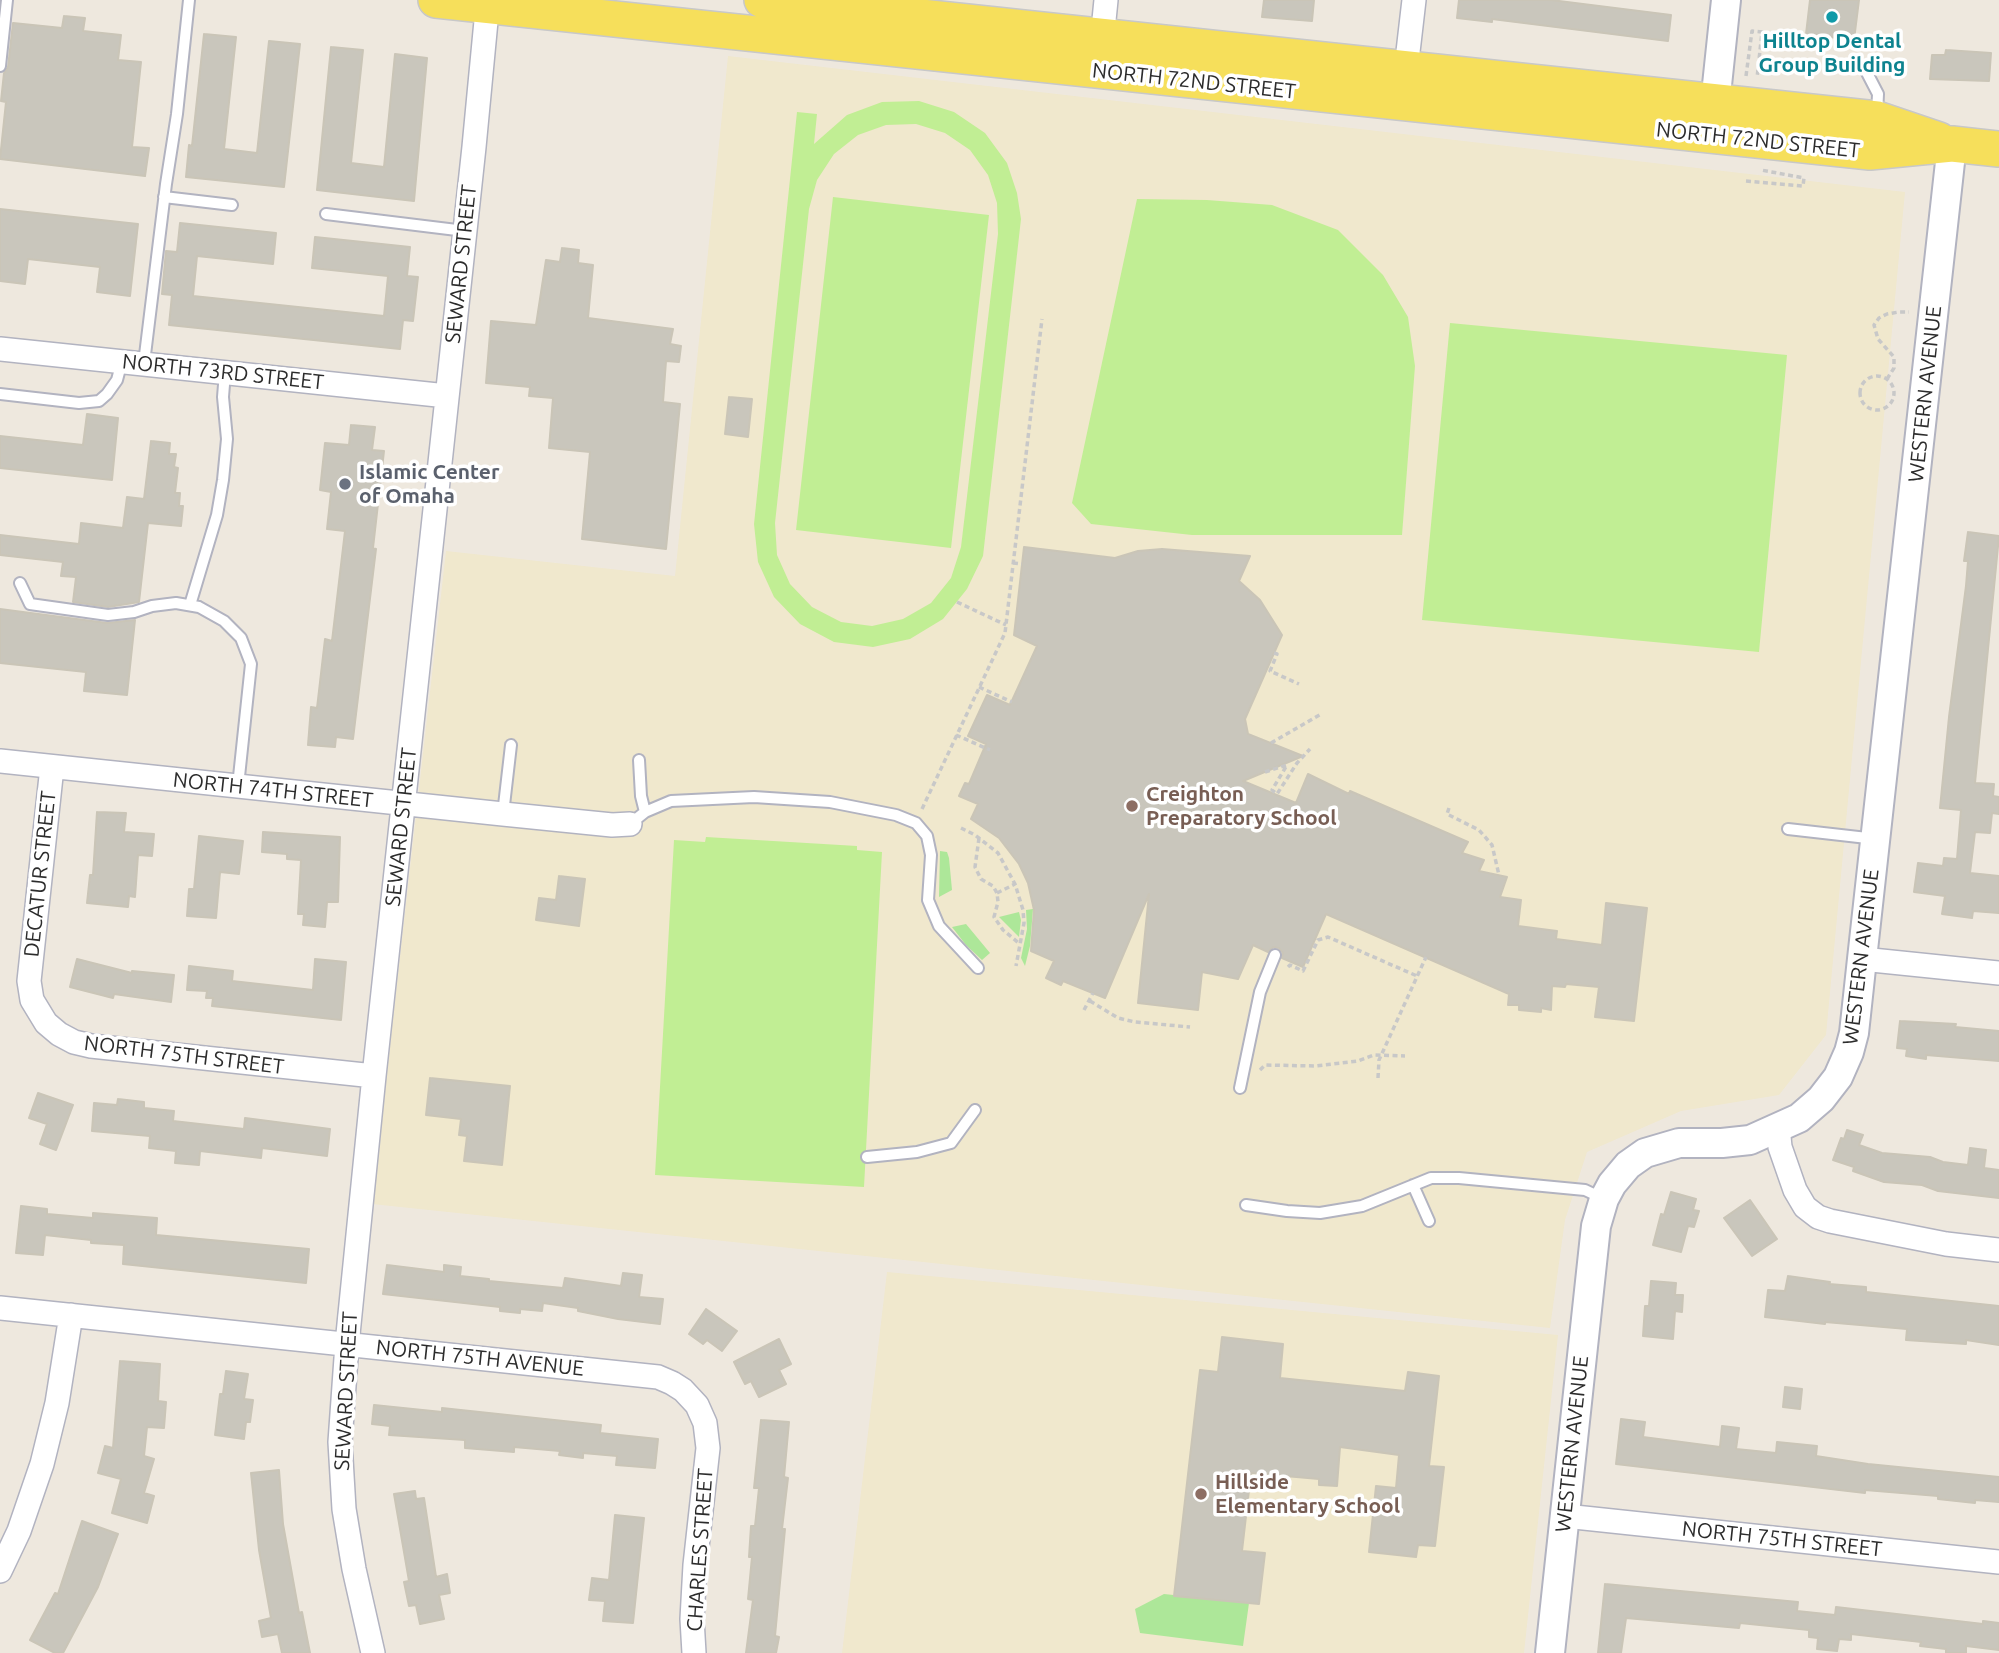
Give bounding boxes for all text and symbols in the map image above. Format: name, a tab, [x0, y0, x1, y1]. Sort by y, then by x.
marker: Hilltop Dental Group Building	[1824, 9, 1840, 25]
place label: Hilltop Dental Group Building	[1759, 28, 1905, 78]
street label: NORTH 72ND STREET	[1091, 58, 1297, 104]
street label: NORTH 72ND STREET	[1655, 117, 1861, 163]
street label: SEWARD STREET	[440, 183, 482, 345]
street label: WESTERN AVENUE	[1903, 305, 1947, 483]
street label: NORTH 73RD STREET	[121, 349, 325, 395]
place label: Islamic Center of Omaha	[359, 459, 500, 509]
marker: Islamic Center of Omaha	[337, 476, 353, 492]
street label: SEWARD STREET	[380, 746, 422, 908]
street label: NORTH 74TH STREET	[172, 767, 374, 813]
place label: Creighton Preparatory School	[1146, 781, 1337, 831]
street label: DECATUR STREET	[19, 790, 61, 958]
marker: Creighton Preparatory School	[1124, 798, 1140, 814]
street label: WESTERN AVENUE	[1838, 867, 1884, 1047]
street label: NORTH 75TH STREET	[83, 1030, 285, 1080]
street label: SEWARD STREET	[329, 1311, 363, 1471]
street label: NORTH 75TH AVENUE	[375, 1335, 585, 1381]
street label: WESTERN AVENUE	[1550, 1355, 1594, 1533]
street label: CHARLES STREET	[682, 1468, 718, 1632]
place label: Hillside Elementary School	[1215, 1469, 1400, 1519]
marker: Hillside Elementary School	[1193, 1486, 1209, 1502]
street label: NORTH 75TH STREET	[1681, 1516, 1883, 1562]

